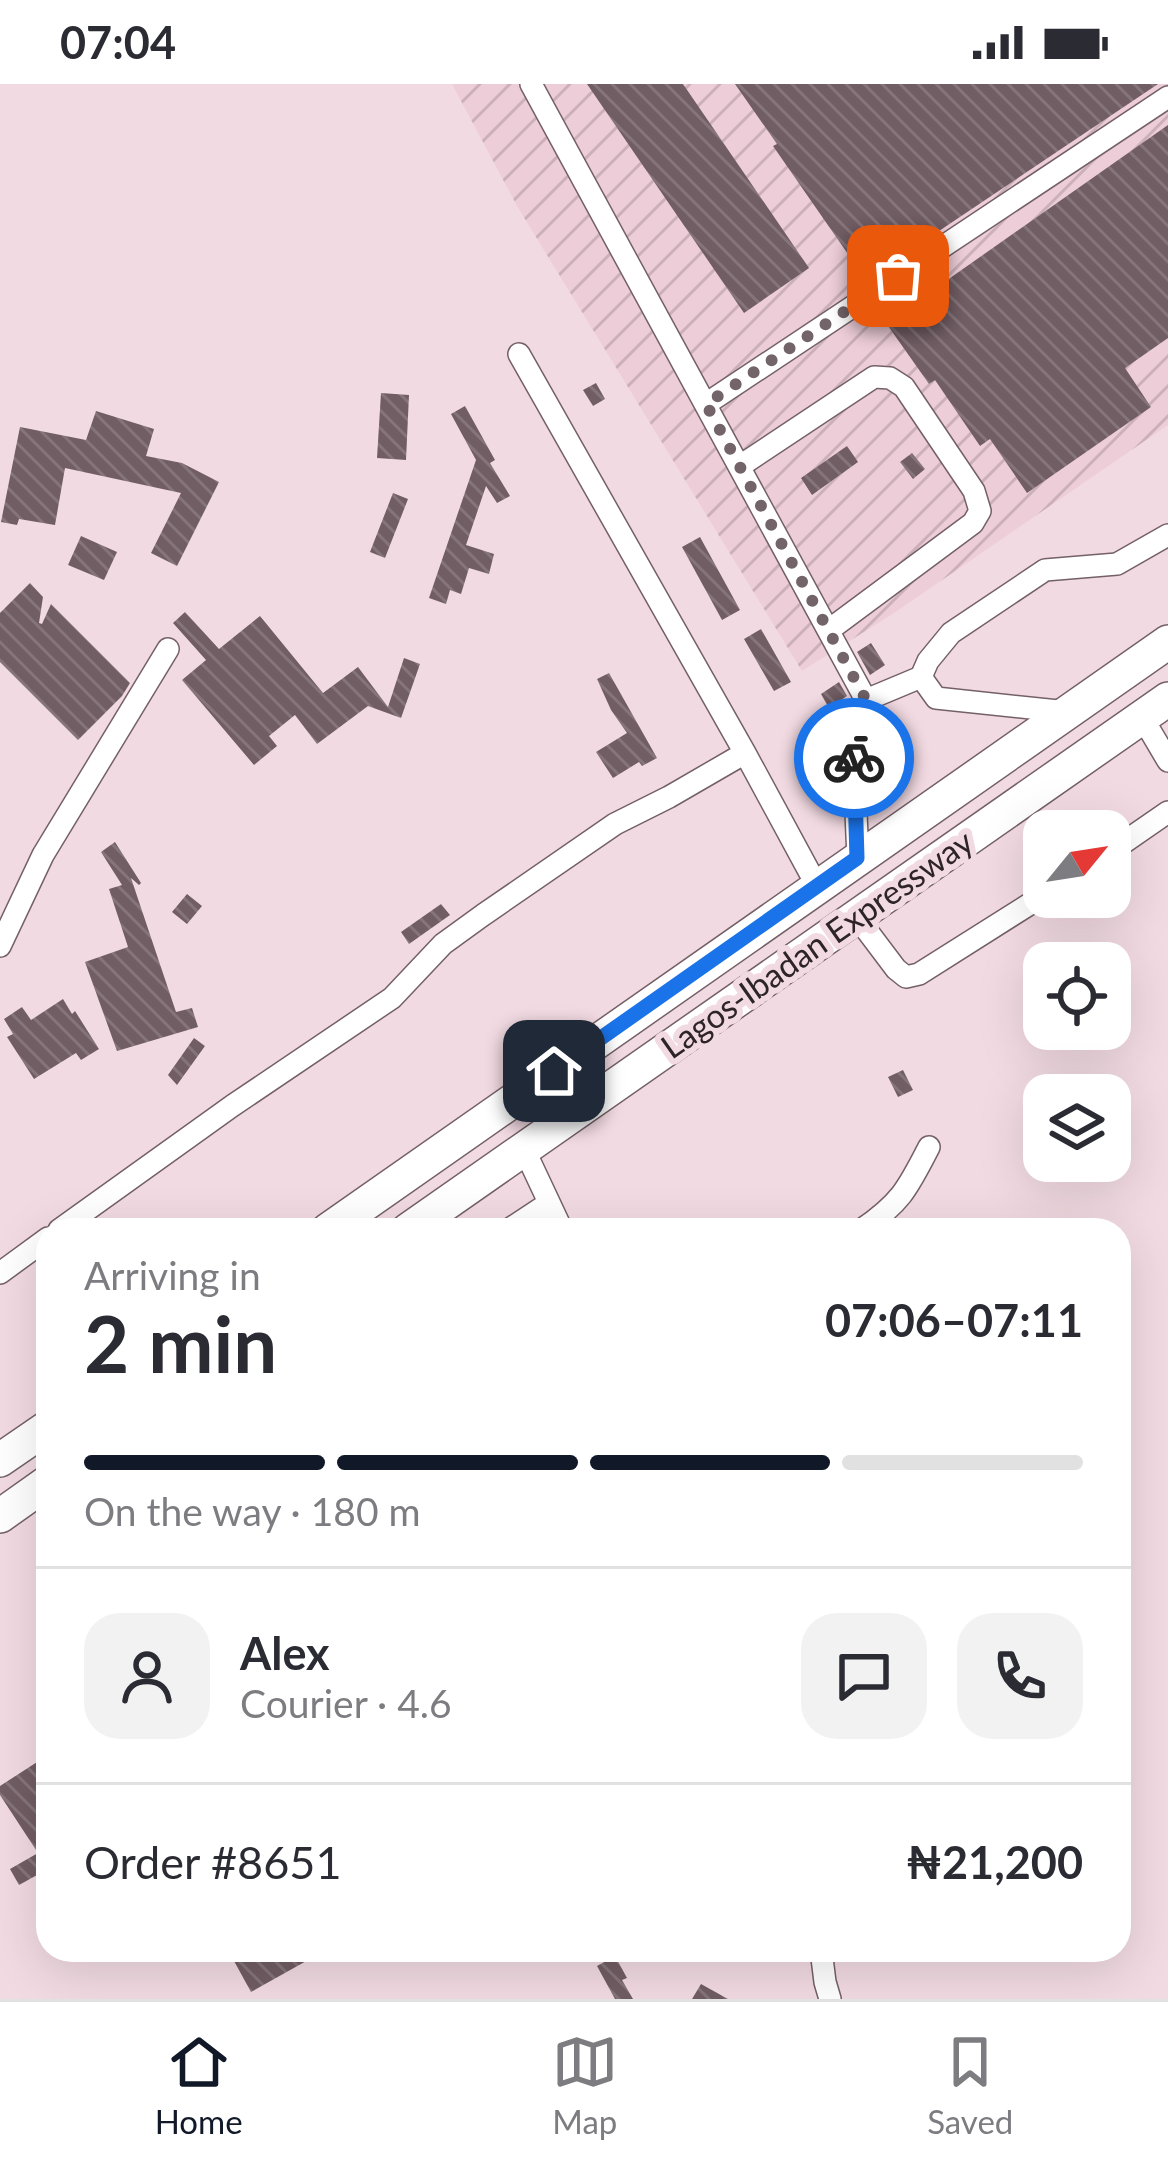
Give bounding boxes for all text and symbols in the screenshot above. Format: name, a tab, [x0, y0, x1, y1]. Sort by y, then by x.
text: 07:04	[60, 15, 176, 69]
pin	[847, 225, 949, 327]
icon: bag	[865, 243, 931, 309]
courier	[794, 698, 914, 818]
icon: bike	[821, 725, 887, 791]
north arrow	[1023, 810, 1131, 918]
map controls	[1023, 810, 1131, 1182]
street label: Lagos-Ibadan Expressway	[653, 820, 980, 1066]
button: locate	[1023, 942, 1131, 1050]
pin	[503, 1020, 605, 1122]
icon: home	[521, 1038, 587, 1104]
button: layers	[1023, 1074, 1131, 1182]
text: Arriving in	[84, 1252, 261, 1298]
text: 07:06–07:11	[825, 1293, 1083, 1347]
text: 2 min	[84, 1296, 277, 1390]
text: On the way · 180 m	[84, 1488, 421, 1534]
button: person	[84, 1613, 210, 1739]
button: chat	[801, 1613, 927, 1739]
button: phone	[957, 1613, 1083, 1739]
text: Alex	[240, 1626, 330, 1680]
text: Courier · 4.6	[240, 1680, 452, 1726]
text: Order #8651	[84, 1835, 342, 1889]
text: ₦21,200	[906, 1835, 1083, 1889]
tab: Home	[155, 2029, 243, 2141]
tab: Map	[552, 2029, 618, 2141]
tab: Saved	[927, 2029, 1013, 2141]

